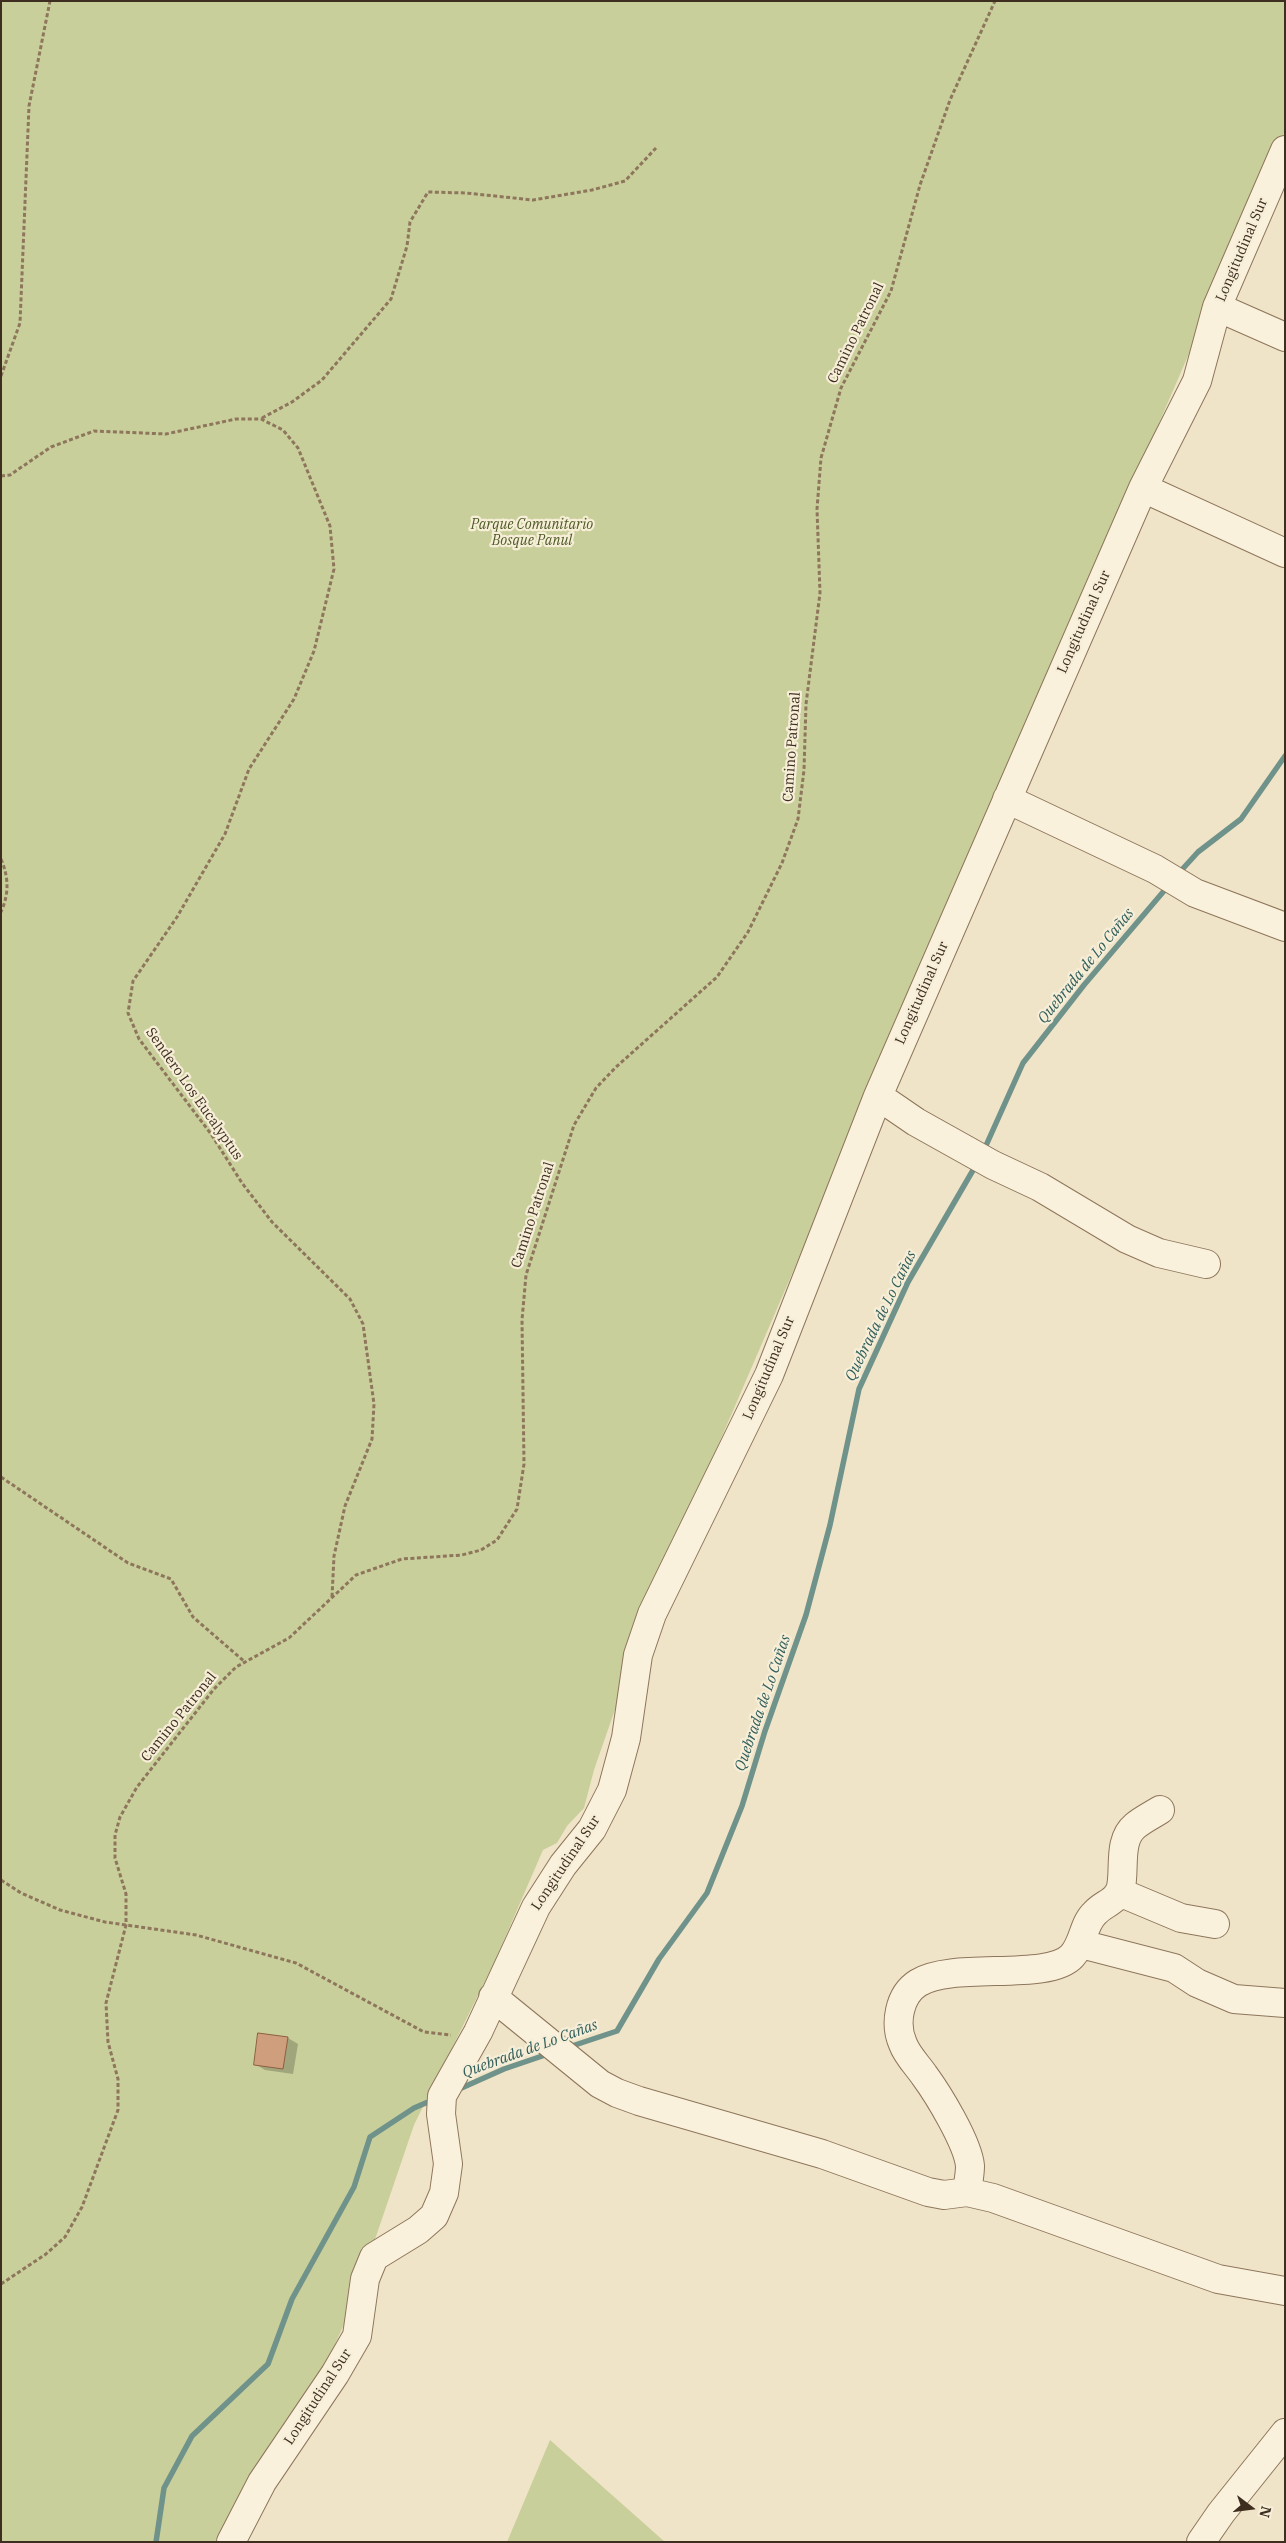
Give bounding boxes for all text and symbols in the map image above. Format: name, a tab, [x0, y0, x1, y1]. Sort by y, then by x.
street label: Longitudinal Sur	[1213, 196, 1271, 304]
street label: Camino Patronal	[824, 280, 888, 386]
park label: Parque Comunitario Bosque Panul	[471, 517, 593, 550]
street label: Longitudinal Sur	[1054, 568, 1114, 676]
street label: Camino Patronal	[780, 691, 804, 803]
water label: Quebrada de Lo Cañas	[1034, 905, 1138, 1027]
street label: Longitudinal Sur	[892, 939, 952, 1047]
street label: Sendero Los Eucalyptus	[142, 1025, 246, 1163]
street label: Camino Patronal	[508, 1160, 558, 1270]
water label: Quebrada de Lo Cañas	[842, 1248, 920, 1384]
street label: Longitudinal Sur	[740, 1314, 798, 1422]
water label: Quebrada de Lo Cañas	[731, 1633, 795, 1773]
street label: Camino Patronal	[138, 1669, 220, 1765]
street label: Longitudinal Sur	[528, 1812, 604, 1914]
water label: Quebrada de Lo Cañas	[460, 2016, 600, 2082]
street label: Longitudinal Sur	[281, 2346, 355, 2448]
north arrow	[1226, 2483, 1276, 2533]
text: N	[1255, 2504, 1276, 2520]

